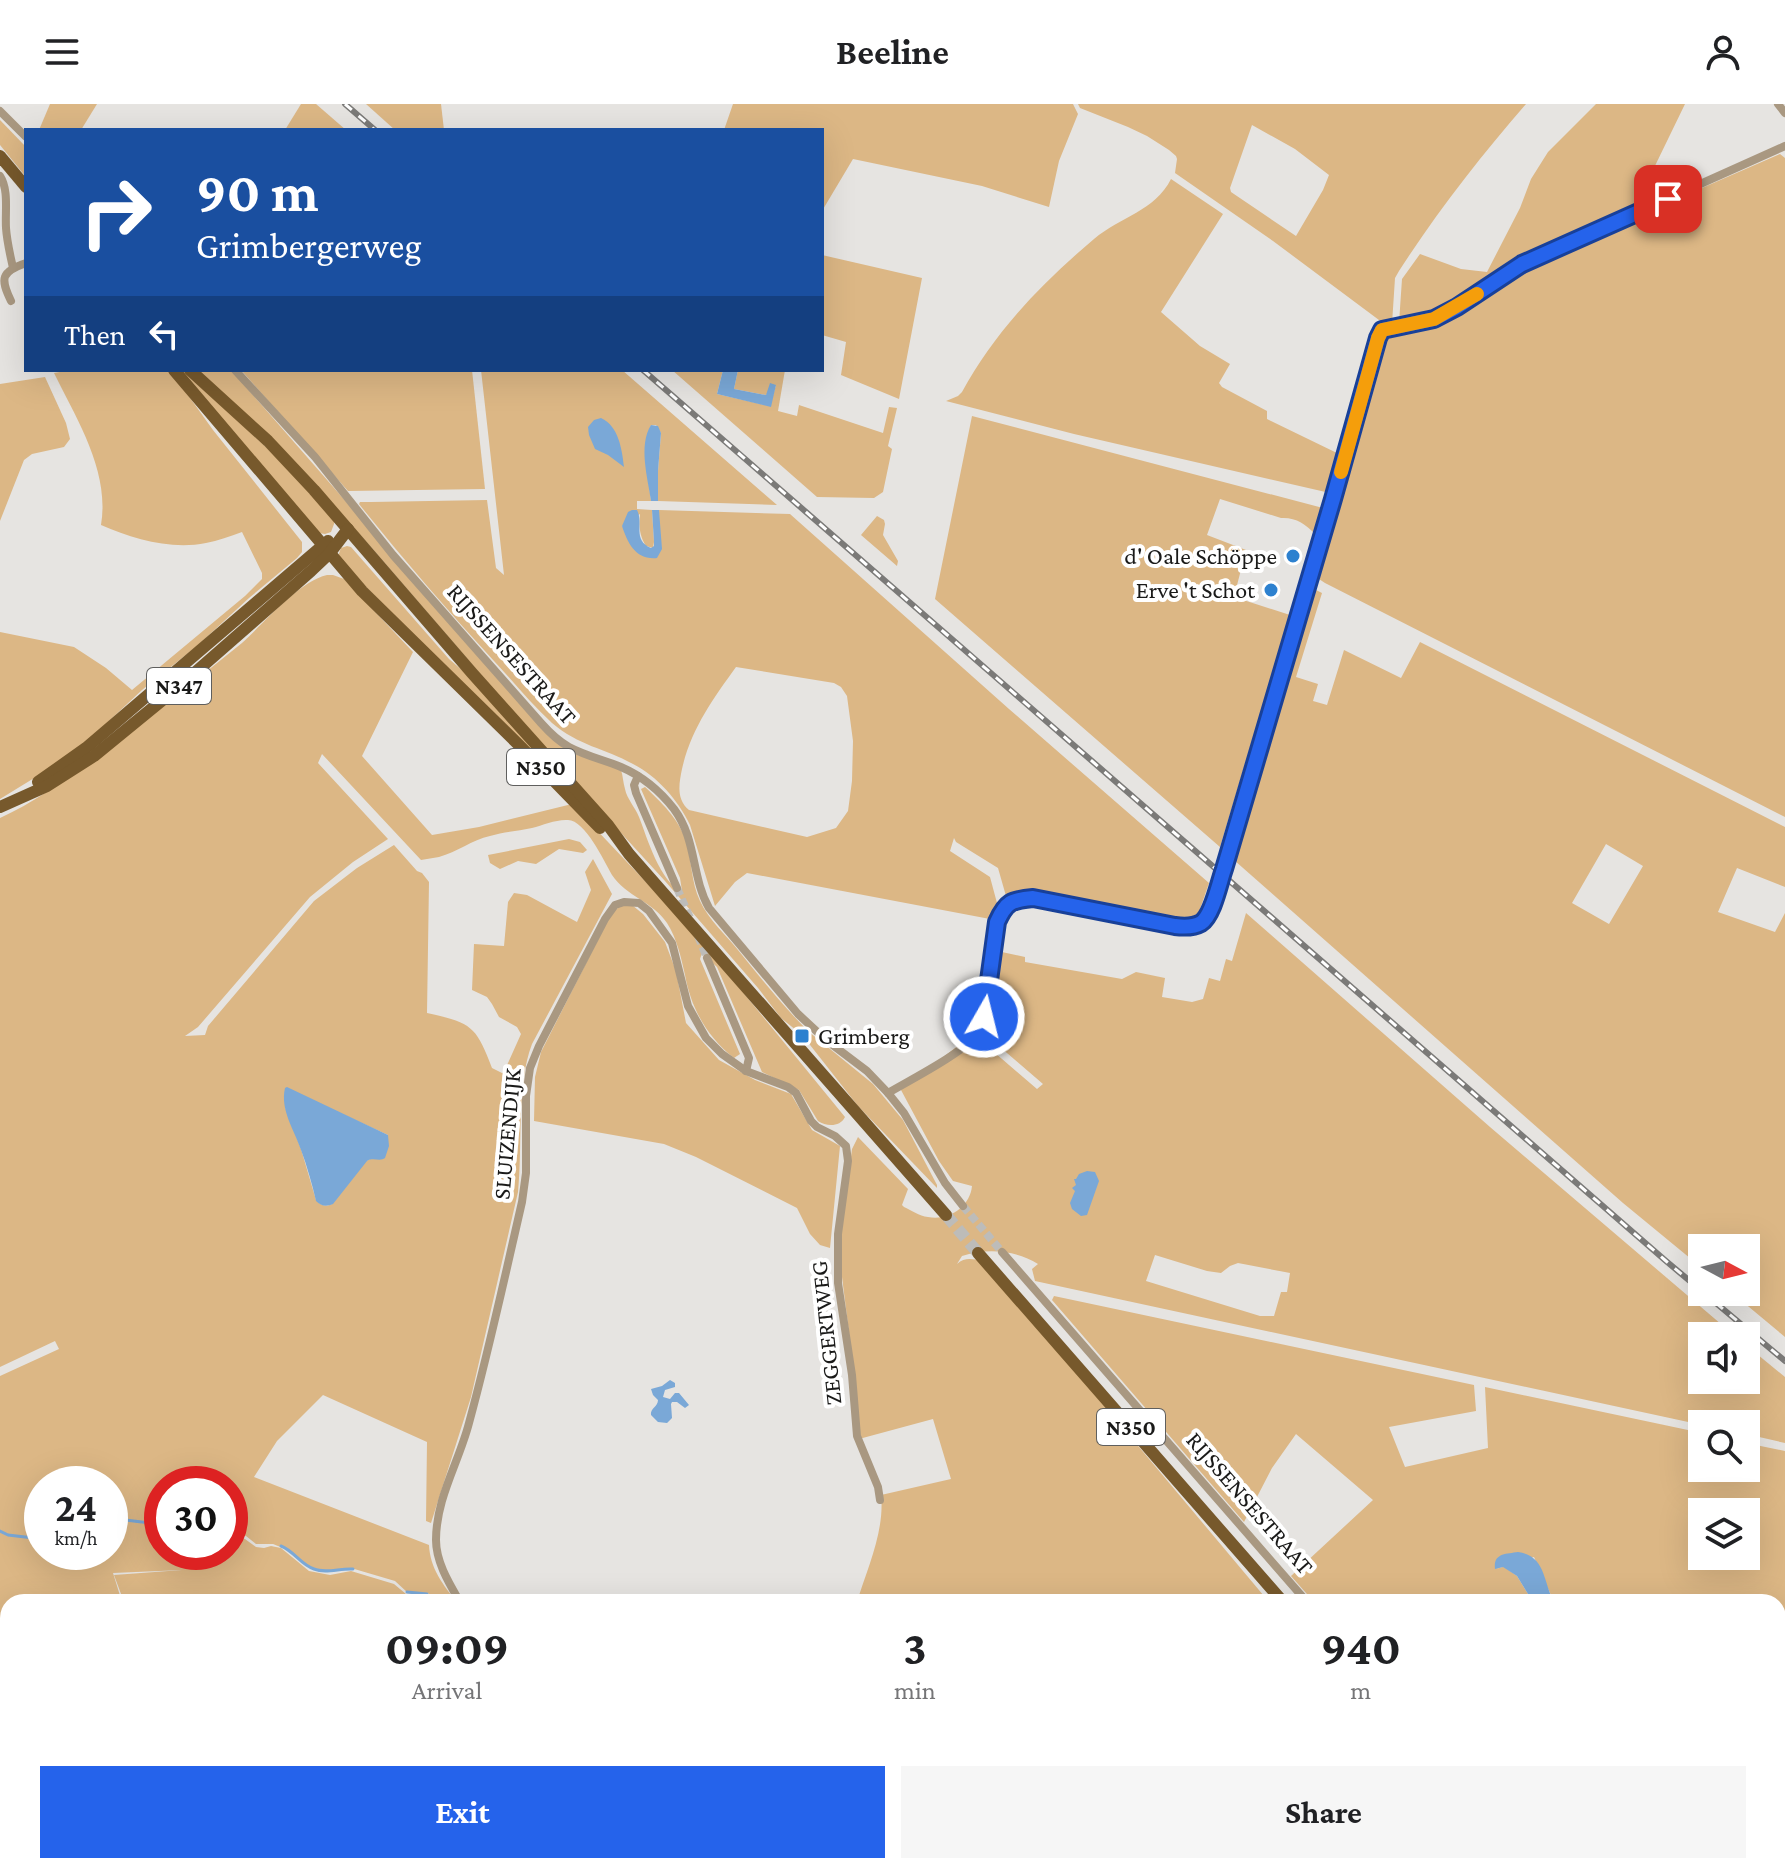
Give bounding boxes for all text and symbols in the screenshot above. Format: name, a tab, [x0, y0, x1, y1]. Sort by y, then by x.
icon: menu	[40, 30, 84, 74]
icon: person	[1701, 30, 1745, 74]
text: Beeline	[836, 32, 949, 72]
icon: right	[64, 160, 168, 264]
text: 90 m	[196, 161, 319, 223]
pin	[1634, 165, 1702, 233]
icon: arrive	[1646, 177, 1690, 221]
text: Grimbergerweg	[196, 226, 422, 266]
icon: left	[142, 312, 186, 356]
text: Then	[64, 318, 126, 351]
place label: d' Oale Schöppe	[1124, 542, 1277, 569]
marker: d' Oale Schöppe	[1284, 547, 1302, 565]
place label: Erve 't Schot	[1136, 576, 1256, 603]
street label: RIJSSENSESTRAAT	[442, 578, 583, 729]
marker: Erve 't Schot	[1262, 581, 1280, 599]
road number: N347	[147, 668, 211, 704]
road number: N350	[507, 749, 575, 785]
position arrow	[942, 975, 1026, 1059]
place label: Grimberg	[818, 1022, 910, 1049]
marker: Grimberg	[793, 1027, 811, 1045]
street label: SLUIZENDIJK	[487, 1067, 526, 1201]
north arrow	[1688, 1234, 1760, 1306]
map controls	[1688, 1234, 1760, 1570]
street label: ZEGGERTWEG	[805, 1260, 846, 1406]
button: sound	[1688, 1322, 1760, 1394]
road number: N350	[1097, 1409, 1165, 1445]
button: search	[1688, 1410, 1760, 1482]
street label: RIJSSENSESTRAAT	[1181, 1426, 1319, 1579]
speed limit sign: 30	[144, 1466, 248, 1570]
text: 24	[55, 1485, 97, 1530]
button: layers	[1688, 1498, 1760, 1570]
text: km/h	[54, 1527, 98, 1549]
text: 09:09	[385, 1621, 509, 1674]
text: 3	[903, 1621, 927, 1674]
text: 940	[1321, 1621, 1401, 1674]
text: Arrival	[412, 1676, 482, 1705]
text: min	[894, 1676, 936, 1705]
text: m	[1350, 1676, 1371, 1705]
button: Exit	[40, 1766, 885, 1858]
button: Share	[901, 1766, 1746, 1858]

